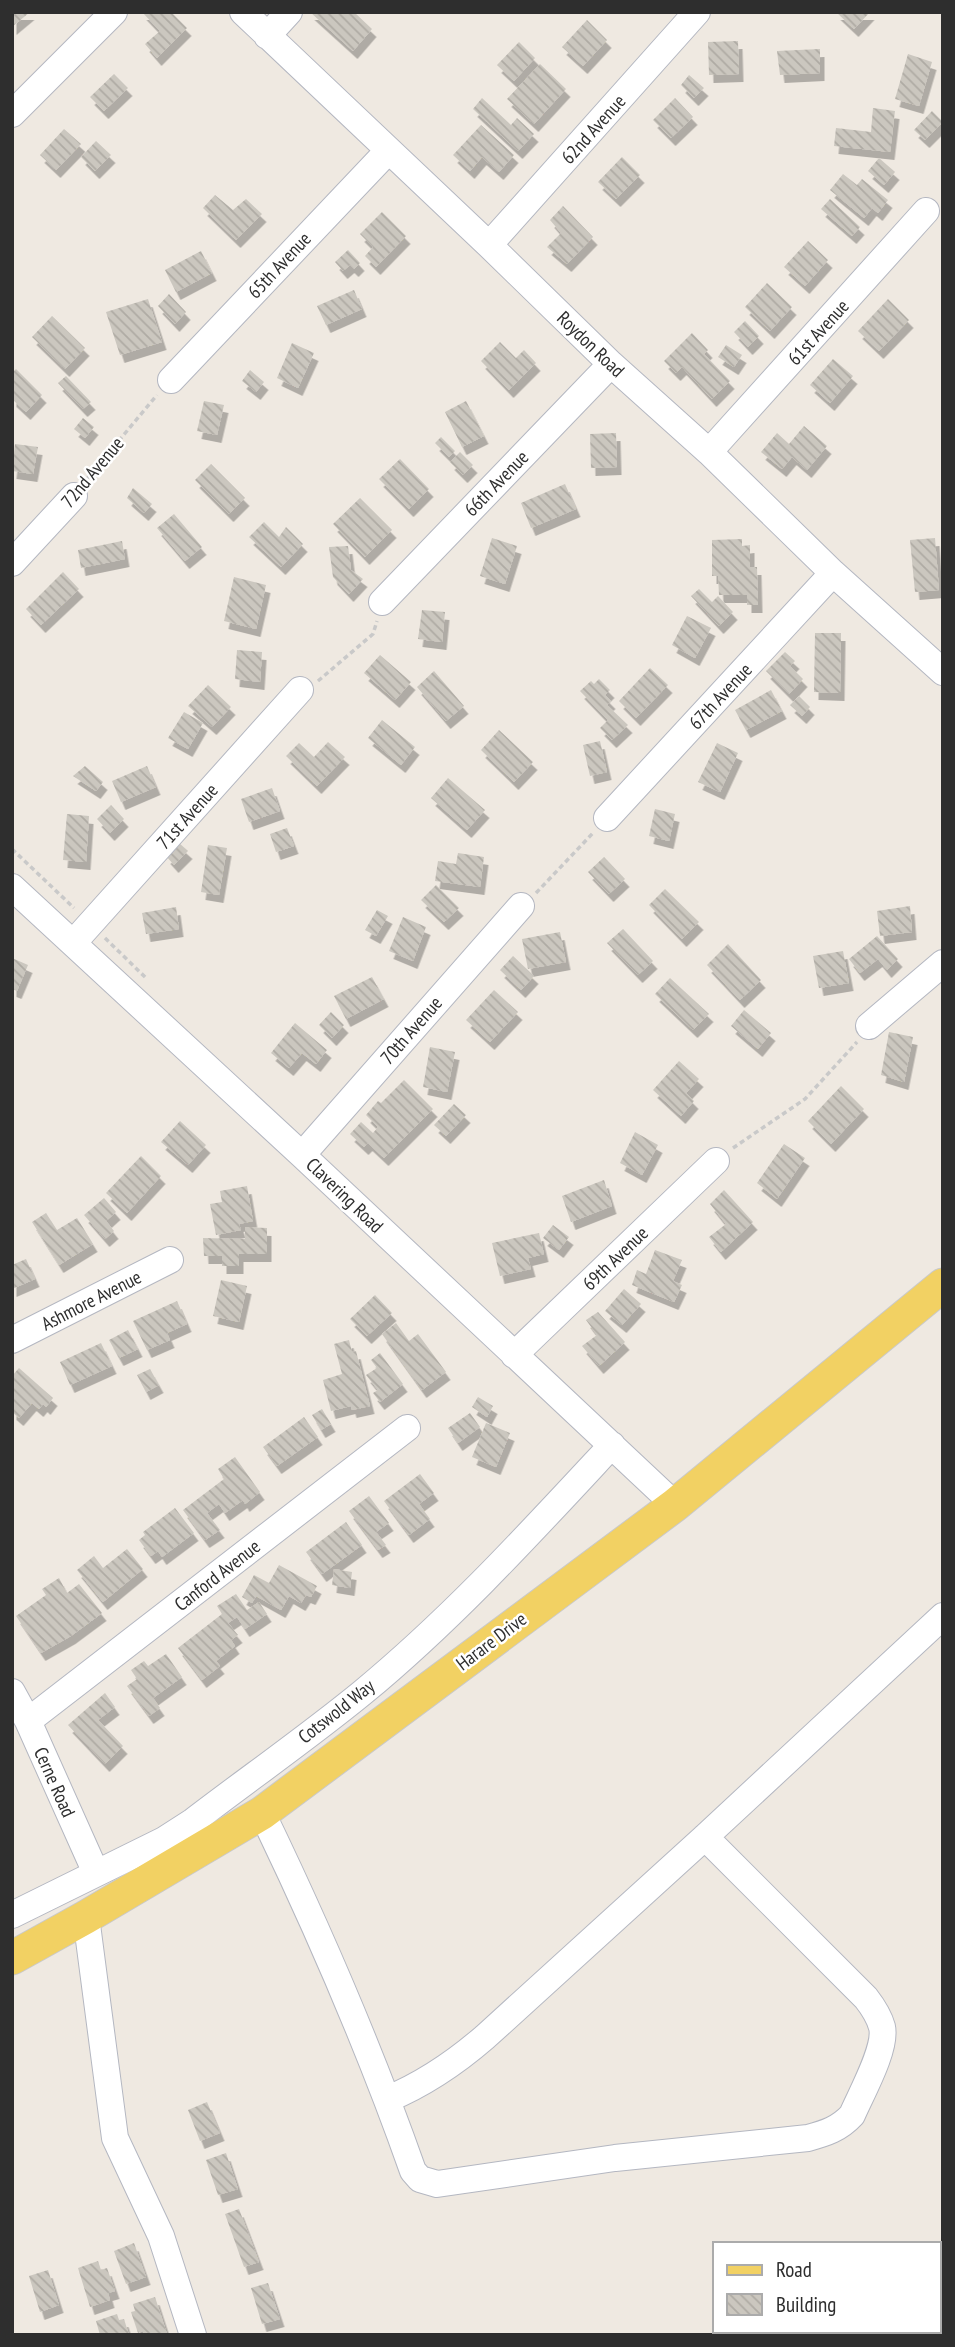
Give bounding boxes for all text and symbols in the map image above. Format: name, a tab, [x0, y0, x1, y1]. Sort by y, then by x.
street label: 62nd Avenue	[556, 89, 631, 169]
street label: 65th Avenue	[242, 227, 316, 303]
street label: 61st Avenue	[782, 294, 854, 370]
street label: Roydon Road	[552, 306, 630, 382]
street label: 72nd Avenue	[55, 432, 129, 512]
street label: 66th Avenue	[459, 445, 533, 521]
street label: 67th Avenue	[683, 658, 757, 734]
street label: 71st Avenue	[151, 778, 223, 854]
street label: 70th Avenue	[375, 991, 447, 1069]
street label: Clavering Road	[301, 1152, 389, 1238]
street label: 69th Avenue	[577, 1221, 653, 1295]
street label: Ashmore Avenue	[37, 1265, 145, 1335]
street label: Canford Avenue	[169, 1534, 265, 1616]
street label: Harare Drive	[451, 1607, 531, 1675]
street label: Cotswold Way	[293, 1673, 380, 1748]
street label: Cerne Road	[29, 1743, 81, 1821]
legend	[713, 2242, 941, 2333]
text: Road	[776, 2256, 812, 2283]
text: Building	[776, 2291, 836, 2318]

